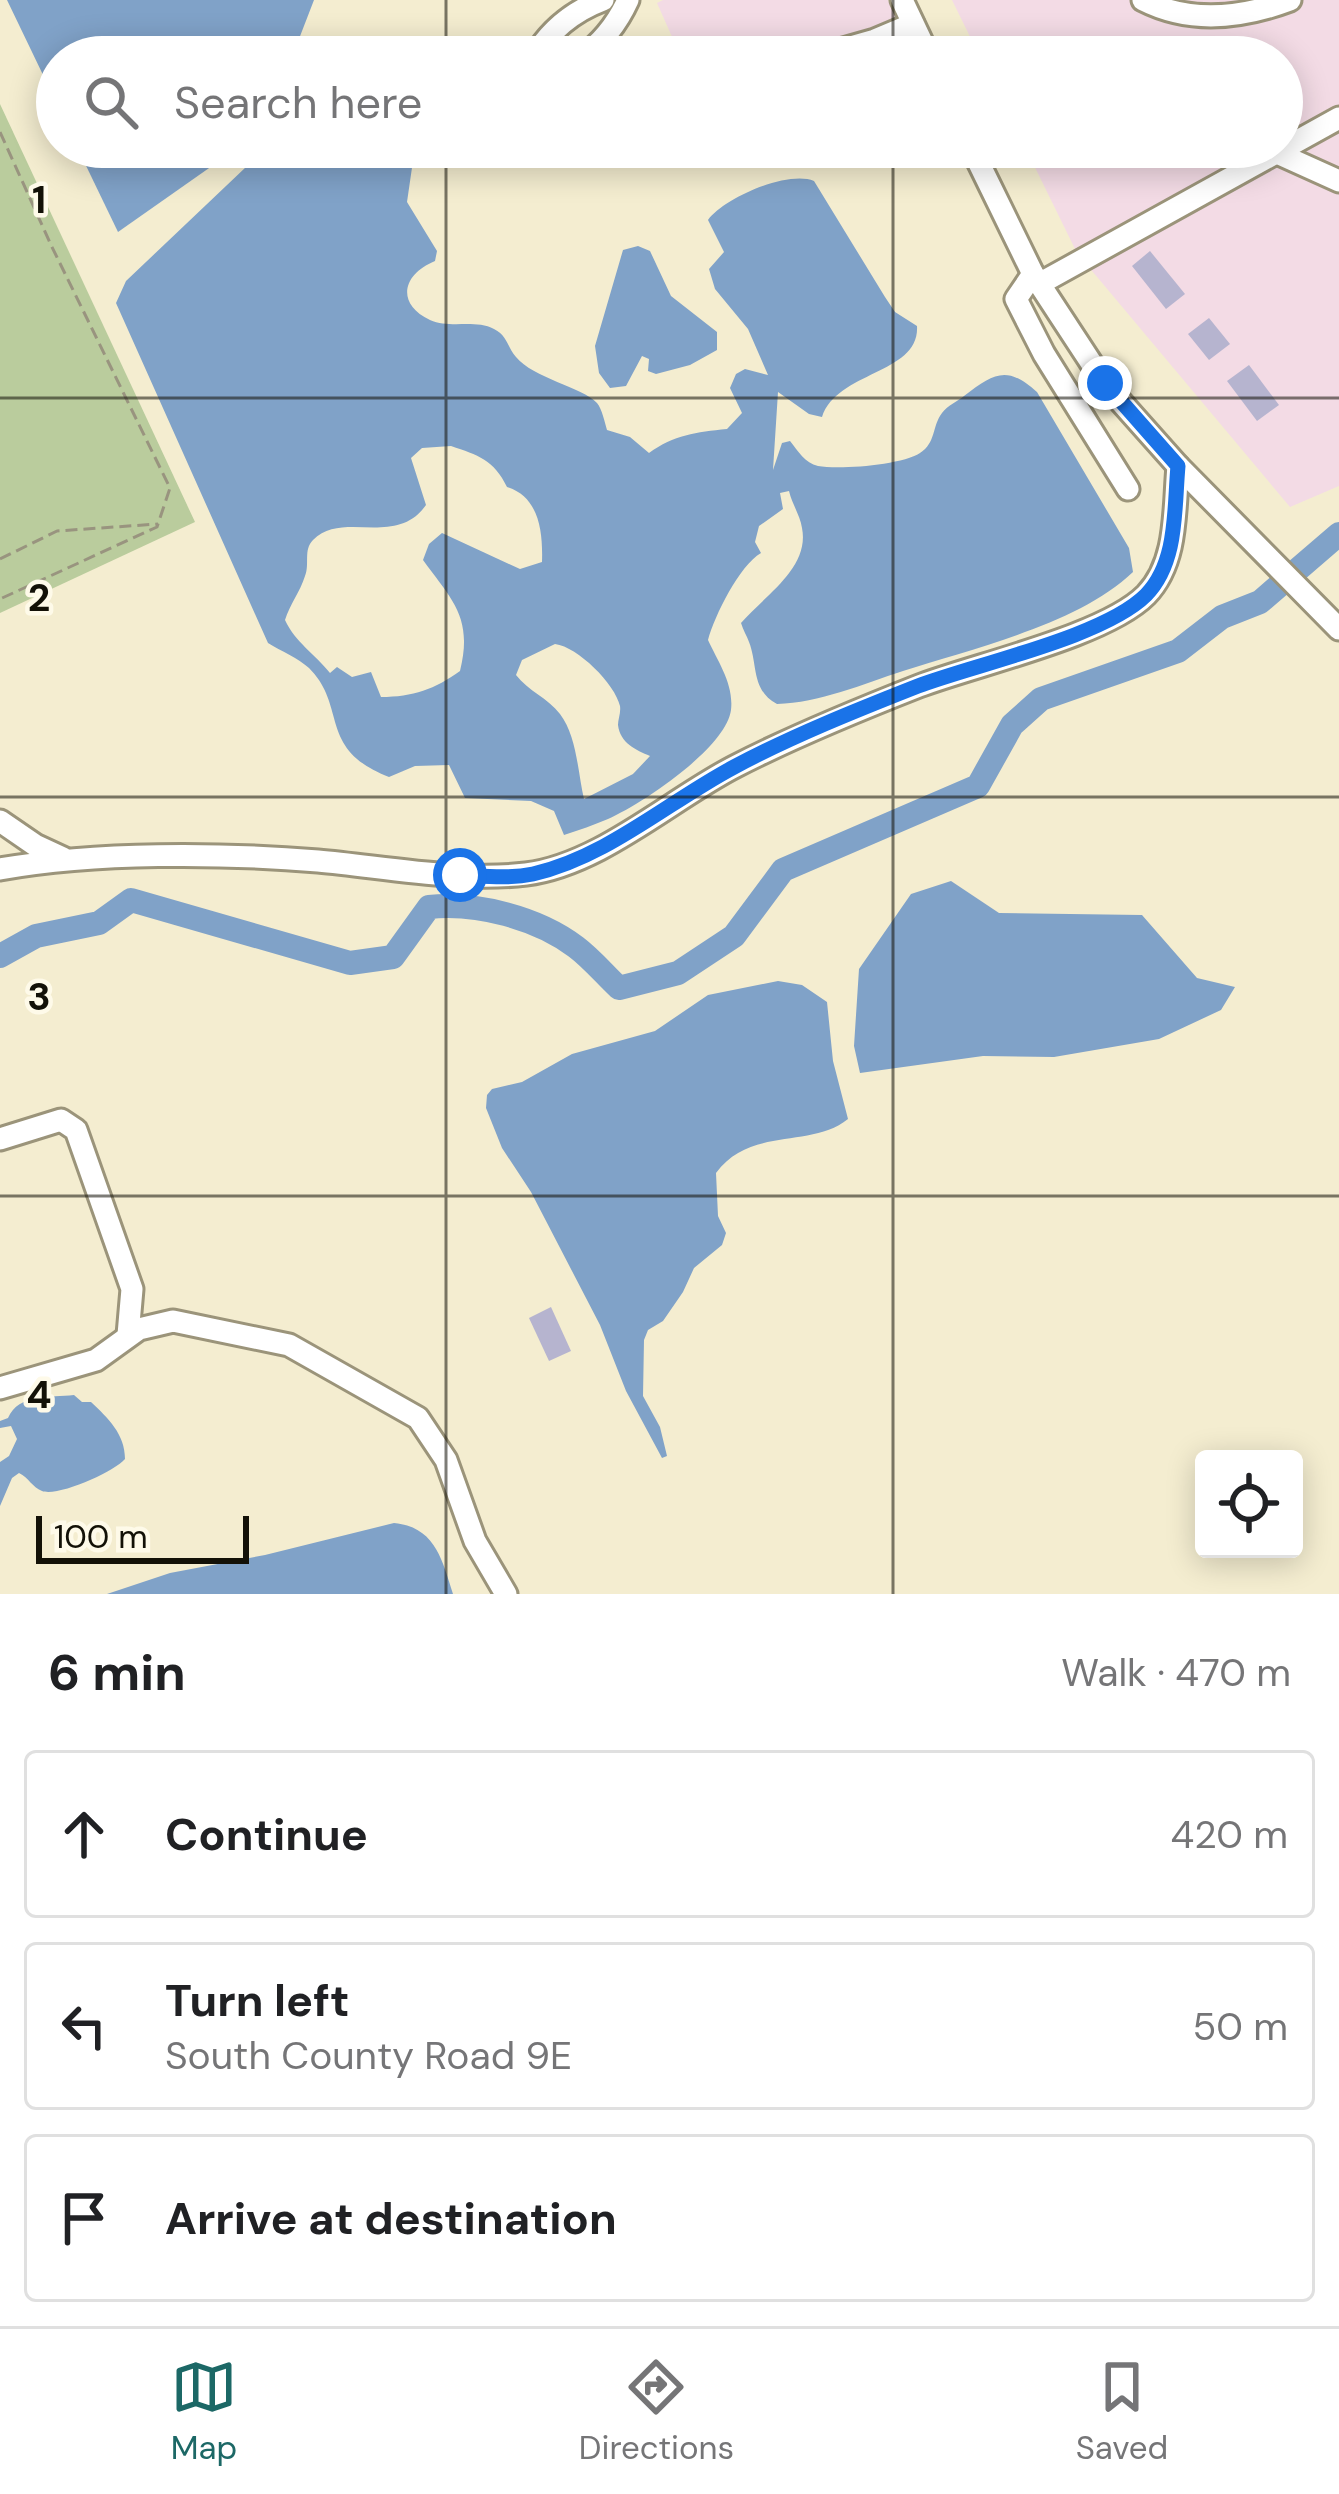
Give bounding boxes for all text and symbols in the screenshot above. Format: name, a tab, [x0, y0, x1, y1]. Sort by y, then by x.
search box	[36, 36, 1303, 168]
icon: search	[78, 69, 144, 135]
text: Search here	[174, 73, 422, 132]
text: 1	[32, 174, 46, 225]
route end	[1078, 356, 1132, 410]
text: 2	[28, 572, 50, 623]
route start	[433, 848, 487, 902]
text: 3	[27, 971, 51, 1022]
text: 4	[26, 1369, 52, 1420]
map controls	[1195, 1450, 1303, 1558]
button: locate	[1195, 1450, 1303, 1558]
scale bar	[36, 1510, 249, 1563]
text: 100 m	[54, 1515, 148, 1558]
text: 6 min	[48, 1639, 186, 1706]
text: Walk · 470 m	[1061, 1647, 1291, 1698]
icon: ahead	[51, 1801, 117, 1867]
text: Continue	[165, 1805, 368, 1864]
text: 420 m	[1170, 1809, 1288, 1860]
text: Turn left	[165, 1971, 349, 2030]
icon: left	[51, 1993, 117, 2059]
text: 50 m	[1192, 2001, 1288, 2052]
text: South County Road 9E	[165, 2030, 572, 2081]
icon: arrive	[51, 2185, 117, 2251]
text: Arrive at destination	[165, 2189, 617, 2248]
tab: Map	[171, 2354, 237, 2469]
tab: Directions	[579, 2354, 734, 2469]
tab: Saved	[1076, 2354, 1168, 2469]

